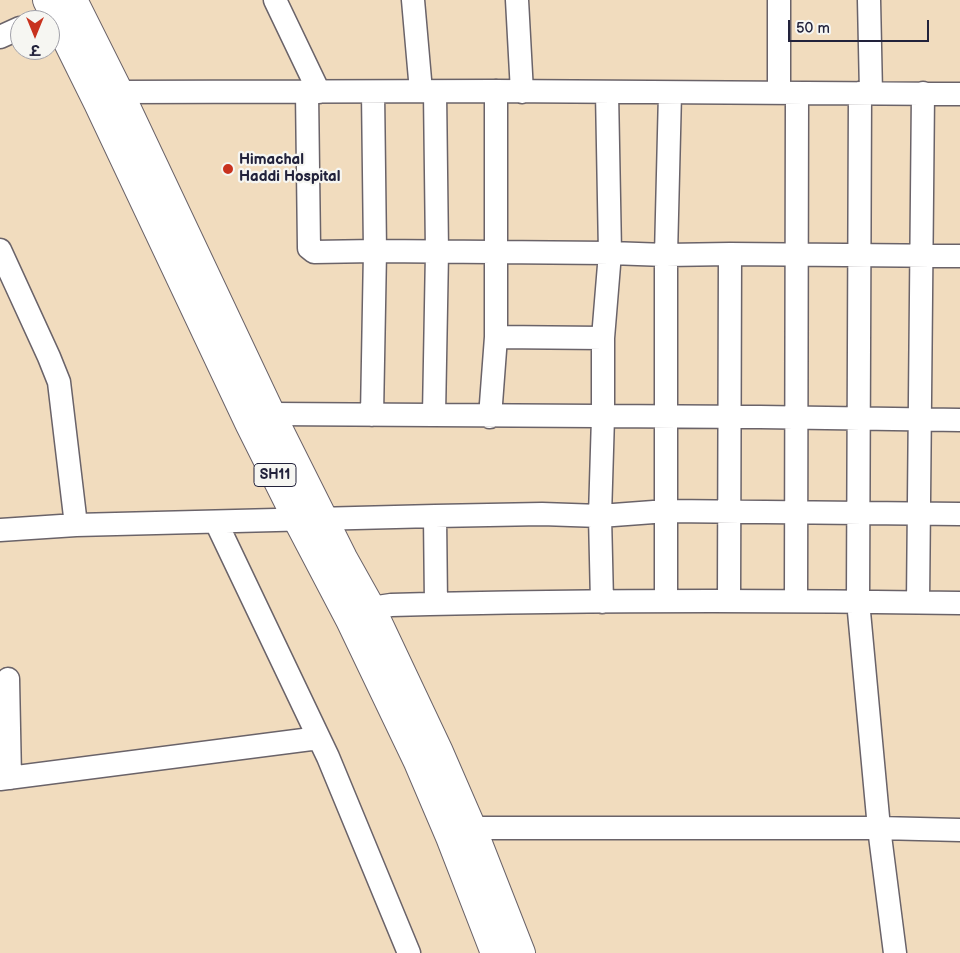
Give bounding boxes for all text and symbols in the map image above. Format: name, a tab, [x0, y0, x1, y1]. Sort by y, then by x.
north arrow	[10, 10, 60, 60]
scale bar	[790, 10, 931, 42]
text: 50 m	[796, 19, 830, 38]
text: उ	[30, 41, 40, 58]
place label: Himachal Haddi Hospital	[239, 151, 340, 186]
marker: Himachal Haddi Hospital	[221, 162, 235, 176]
road number: SH11	[254, 464, 296, 486]

